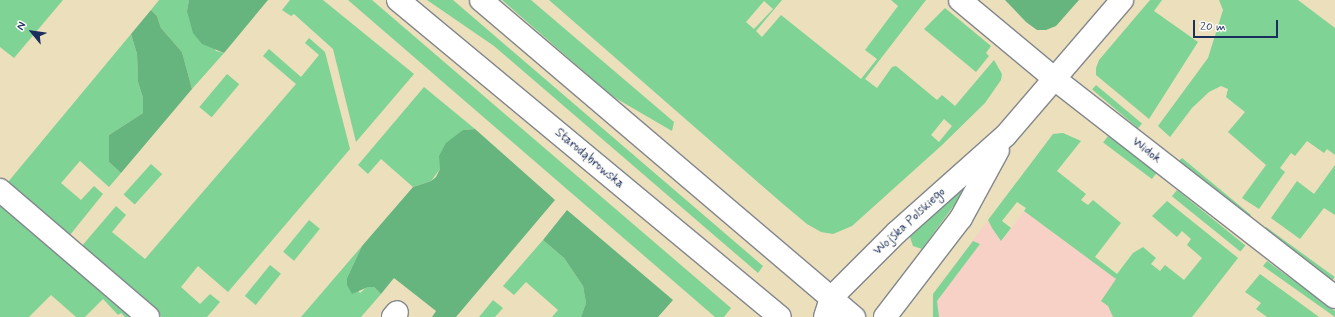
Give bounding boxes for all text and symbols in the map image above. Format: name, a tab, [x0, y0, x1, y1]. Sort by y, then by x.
north arrow	[12, 12, 52, 52]
scale bar	[1195, 12, 1280, 38]
text: 20 m	[1200, 19, 1226, 35]
text: N	[14, 20, 29, 33]
street label: Starodąbrowska	[551, 125, 627, 193]
street label: Widok	[1128, 135, 1164, 167]
street label: Wojska Polskiego	[871, 185, 949, 259]

